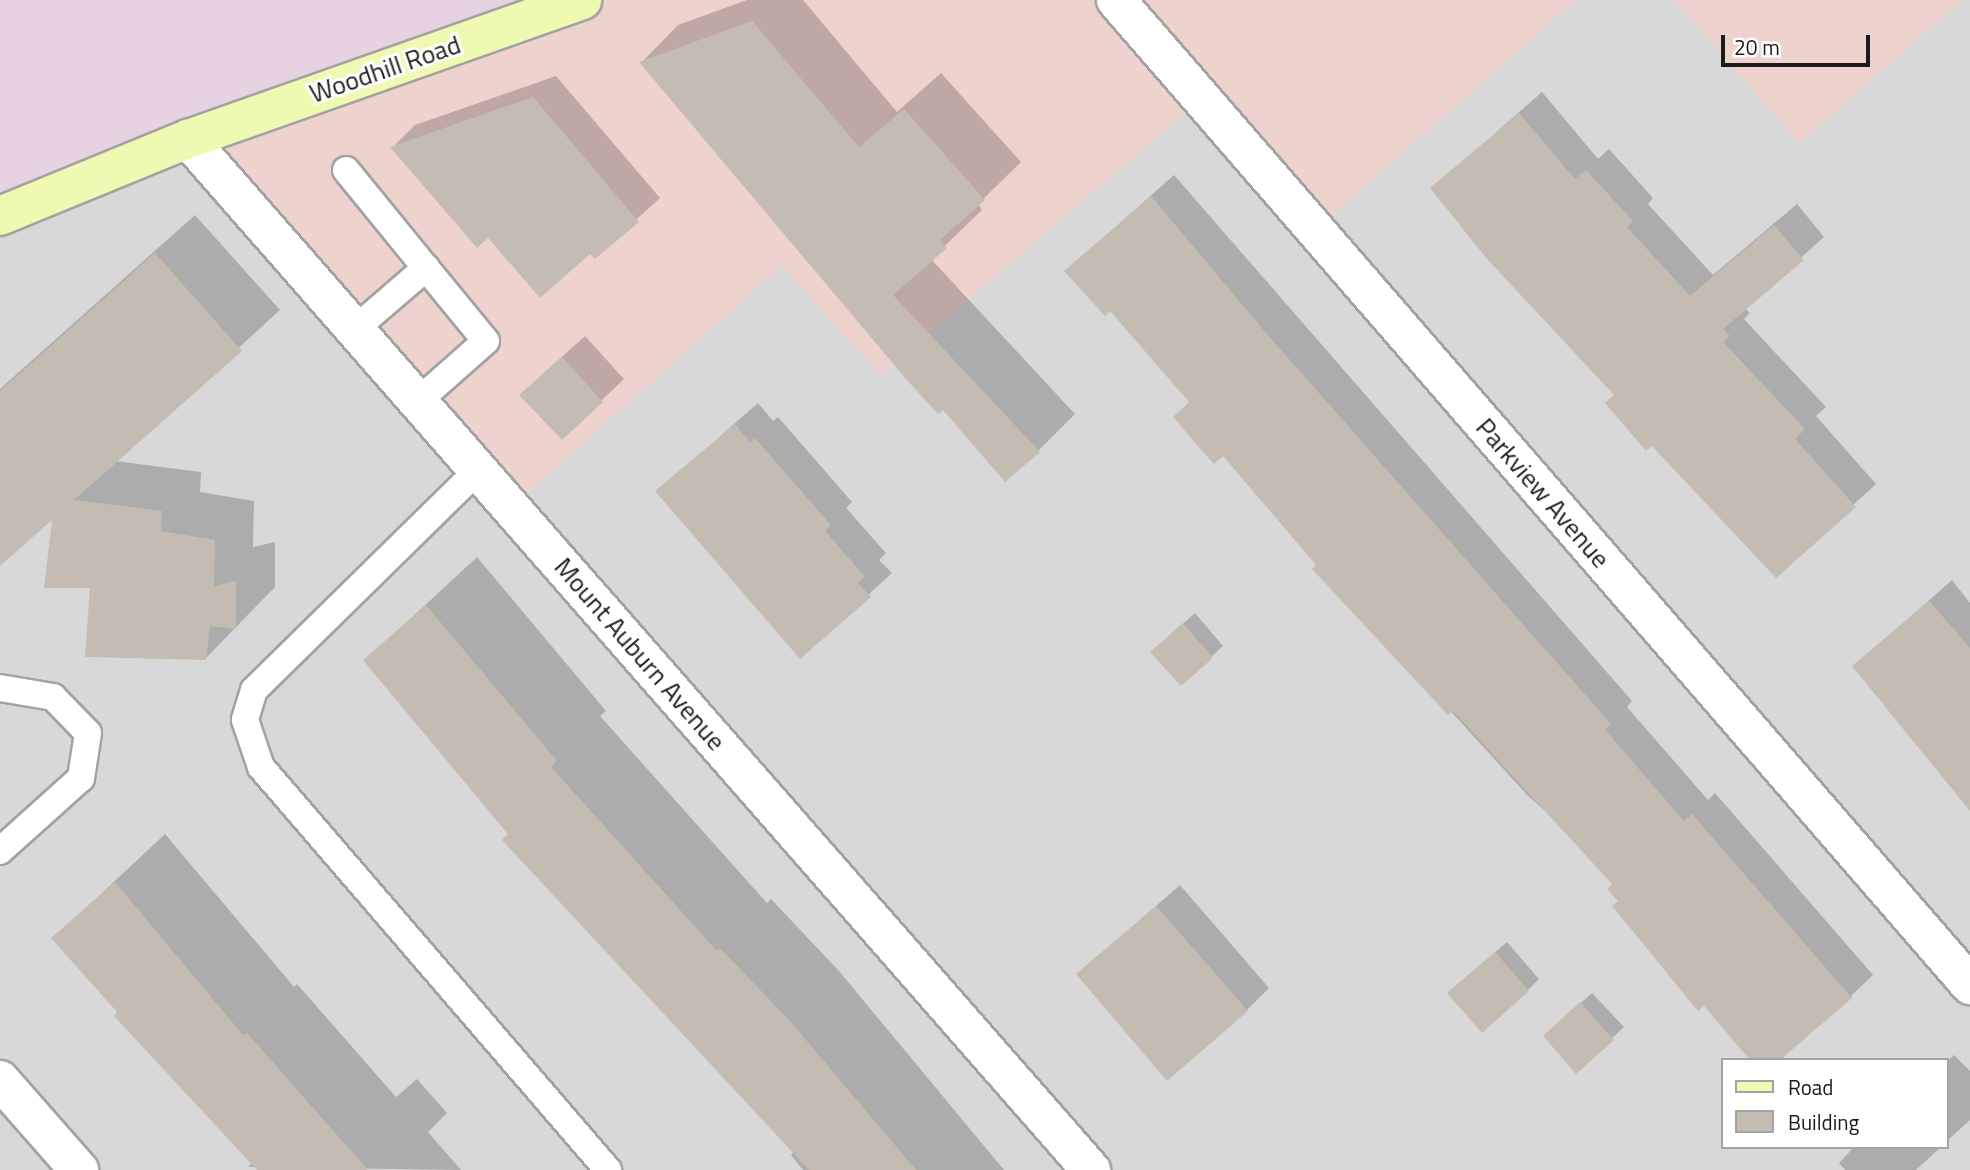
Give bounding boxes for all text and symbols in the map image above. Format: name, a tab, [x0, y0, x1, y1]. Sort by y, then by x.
scale bar	[1725, 21, 1874, 65]
street label: Woodhill Road	[306, 29, 464, 109]
text: 20 m	[1734, 31, 1780, 63]
street label: Parkview Avenue	[1470, 412, 1616, 574]
street label: Mount Auburn Avenue	[548, 551, 732, 757]
legend	[1722, 1058, 1949, 1149]
text: Road	[1788, 1071, 1833, 1103]
text: Building	[1788, 1106, 1859, 1138]

